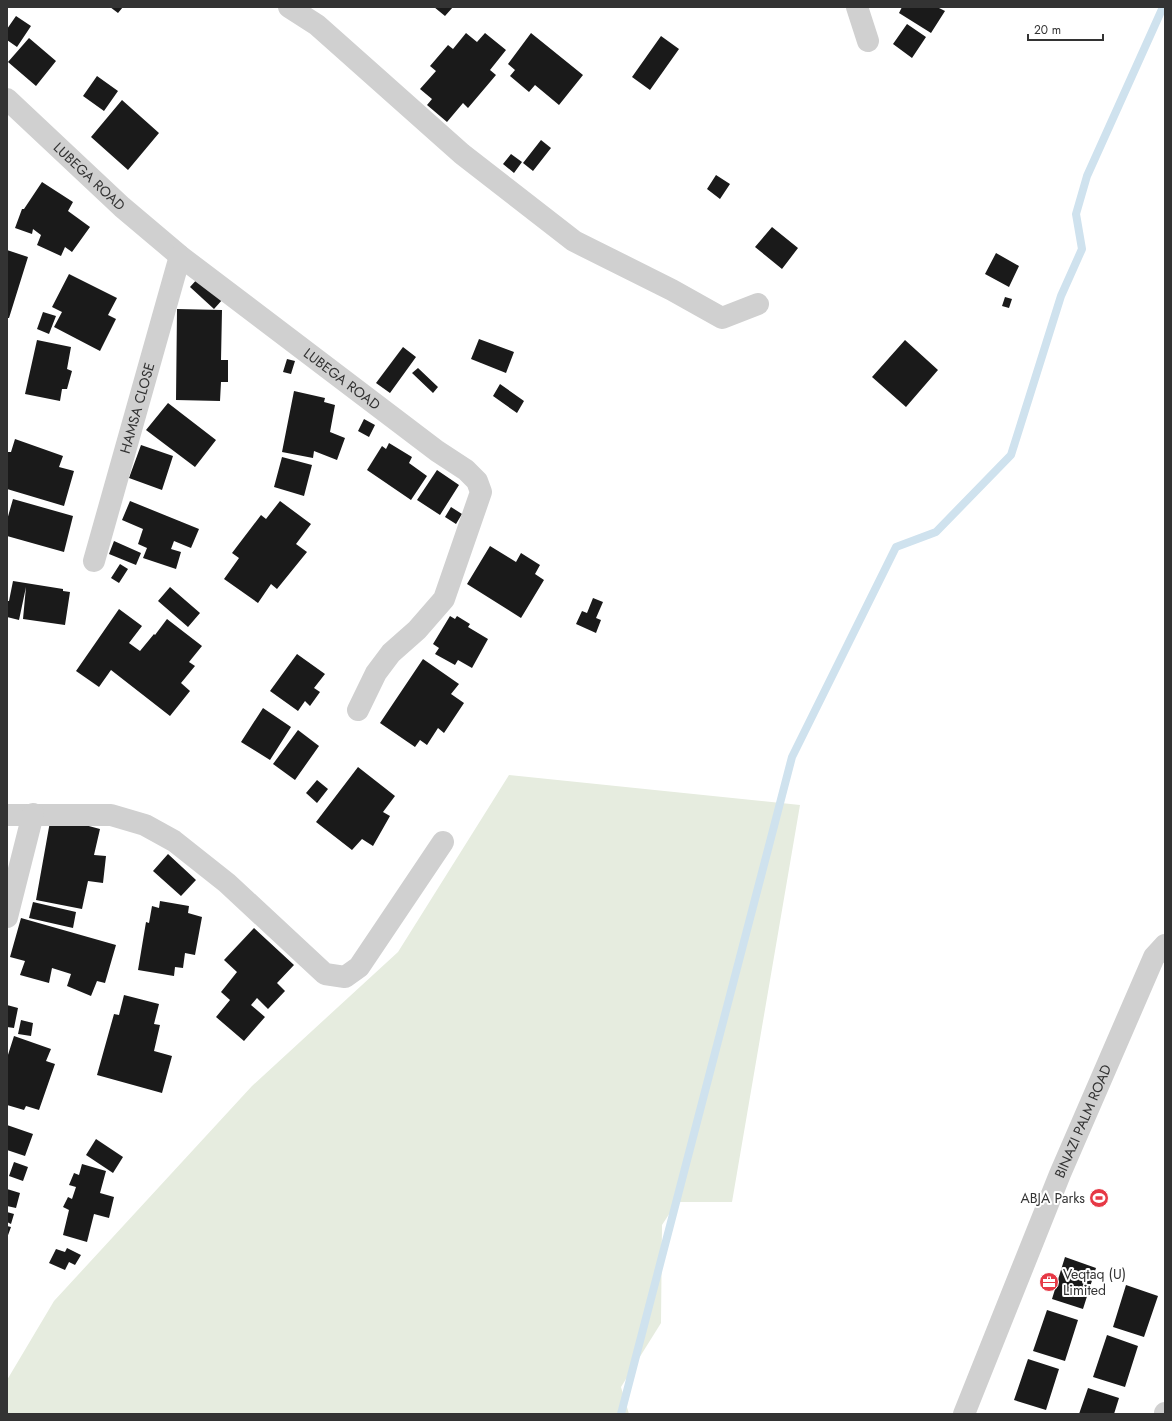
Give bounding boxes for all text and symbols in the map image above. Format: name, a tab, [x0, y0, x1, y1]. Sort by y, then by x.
scale bar	[1028, 16, 1103, 42]
text: 20 m	[1034, 21, 1061, 39]
street label: LUBEGA ROAD	[49, 138, 130, 215]
street label: LUBEGA ROAD	[299, 343, 385, 415]
street label: HAMSA CLOSE	[115, 360, 159, 456]
street label: BINAZI PALM ROAD	[1049, 1061, 1116, 1181]
sports icon: ABJA Parks	[1088, 1187, 1110, 1209]
place label: ABJA Parks	[1021, 1188, 1085, 1208]
place label: Veqtaq (U) Limited	[1063, 1264, 1126, 1300]
office icon: Veqtaq (U) Limited	[1038, 1271, 1060, 1293]

